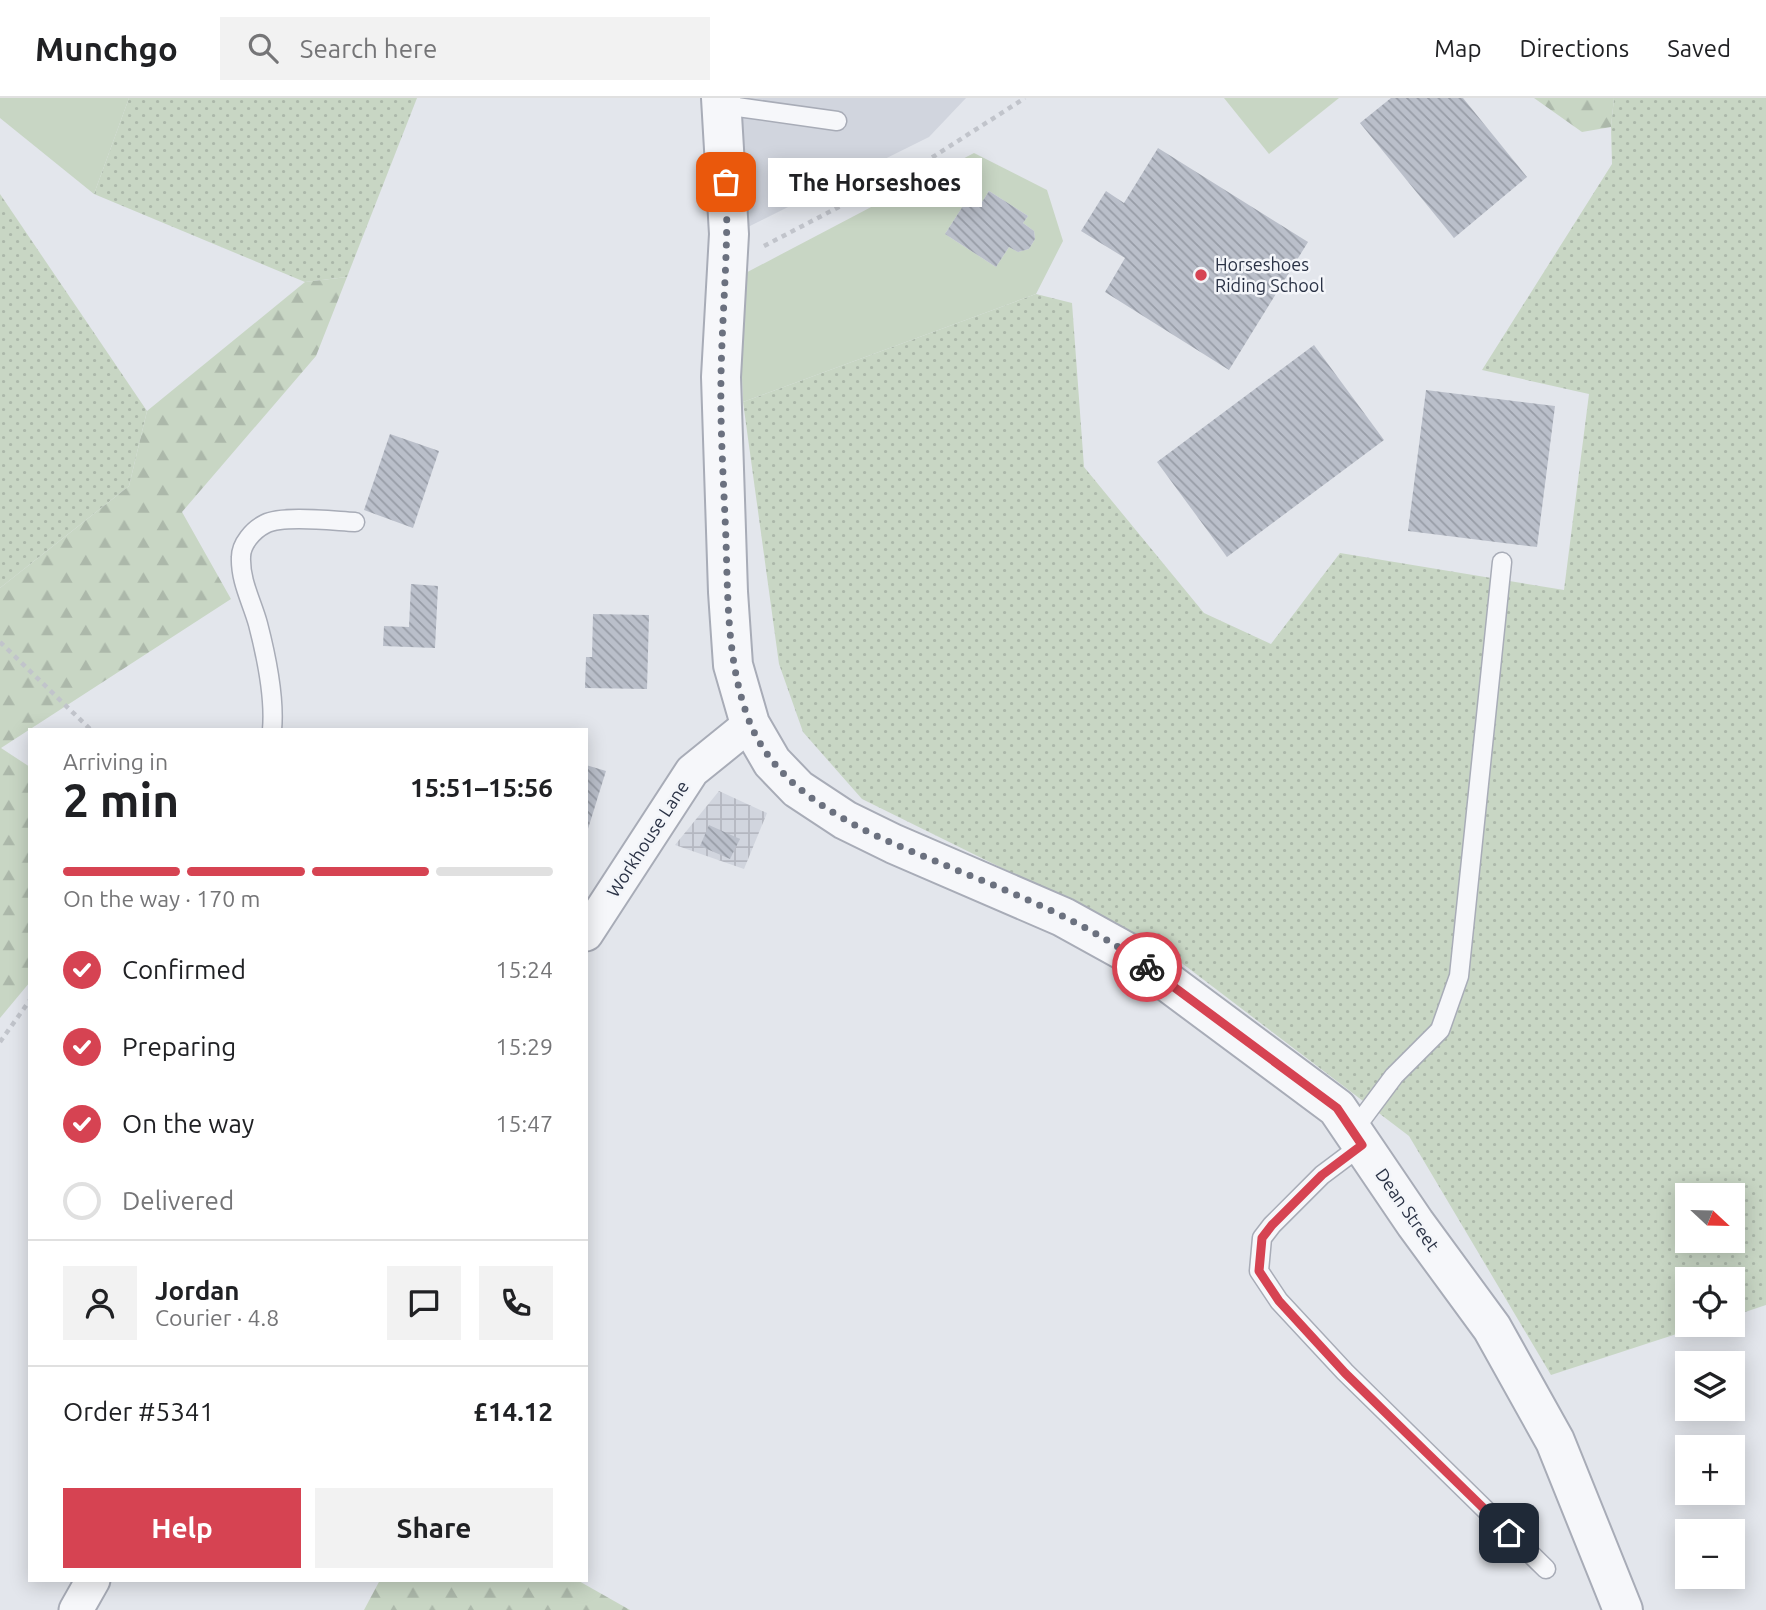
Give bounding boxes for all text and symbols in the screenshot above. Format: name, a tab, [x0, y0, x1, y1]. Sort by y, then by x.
search box	[220, 17, 710, 80]
icon: search	[244, 29, 282, 67]
text: Munchgo	[35, 30, 178, 67]
text: Search here	[300, 34, 437, 63]
text: Map	[1434, 35, 1481, 62]
text: Directions	[1519, 35, 1629, 62]
text: Saved	[1667, 35, 1731, 62]
pin	[696, 152, 756, 212]
callout: The Horseshoes	[768, 158, 982, 206]
icon: bag	[707, 163, 745, 201]
text: The Horseshoes	[789, 170, 961, 195]
place label: Horseshoes Riding School	[1215, 254, 1324, 295]
marker: Horseshoes Riding School	[1193, 267, 1209, 283]
text: Arriving in	[63, 749, 168, 774]
text: 15:51–15:56	[410, 773, 553, 802]
text: 2 min	[63, 774, 179, 826]
street label: Workhouse Lane	[602, 777, 692, 900]
text: On the way · 170 m	[63, 886, 260, 911]
courier	[1112, 932, 1182, 1002]
icon: bike	[1128, 948, 1166, 986]
icon: check	[63, 951, 101, 989]
text: Confirmed	[122, 955, 246, 984]
text: 15:24	[495, 957, 553, 982]
icon: check	[63, 1028, 101, 1066]
text: Preparing	[122, 1032, 236, 1061]
text: 15:29	[495, 1034, 553, 1059]
icon: check	[63, 1105, 101, 1143]
text: On the way	[122, 1109, 254, 1138]
text: 15:47	[495, 1111, 553, 1136]
street label: Dean Street	[1372, 1164, 1444, 1255]
north arrow	[1675, 1183, 1745, 1253]
map controls	[1675, 1183, 1745, 1589]
text: Delivered	[122, 1186, 234, 1215]
button: person	[63, 1266, 137, 1340]
button: chat	[387, 1266, 461, 1340]
button: phone	[479, 1266, 553, 1340]
button: locate	[1675, 1267, 1745, 1337]
text: Jordan	[155, 1276, 240, 1305]
text: Courier · 4.8	[155, 1305, 279, 1330]
button: layers	[1675, 1351, 1745, 1421]
text: Order #5341	[63, 1397, 214, 1426]
text: £14.12	[473, 1397, 553, 1426]
button: +	[1675, 1435, 1745, 1505]
button: Help	[63, 1488, 301, 1568]
button: Share	[315, 1488, 553, 1568]
pin	[1479, 1503, 1539, 1563]
icon: home	[1490, 1514, 1528, 1552]
button: −	[1675, 1519, 1745, 1589]

